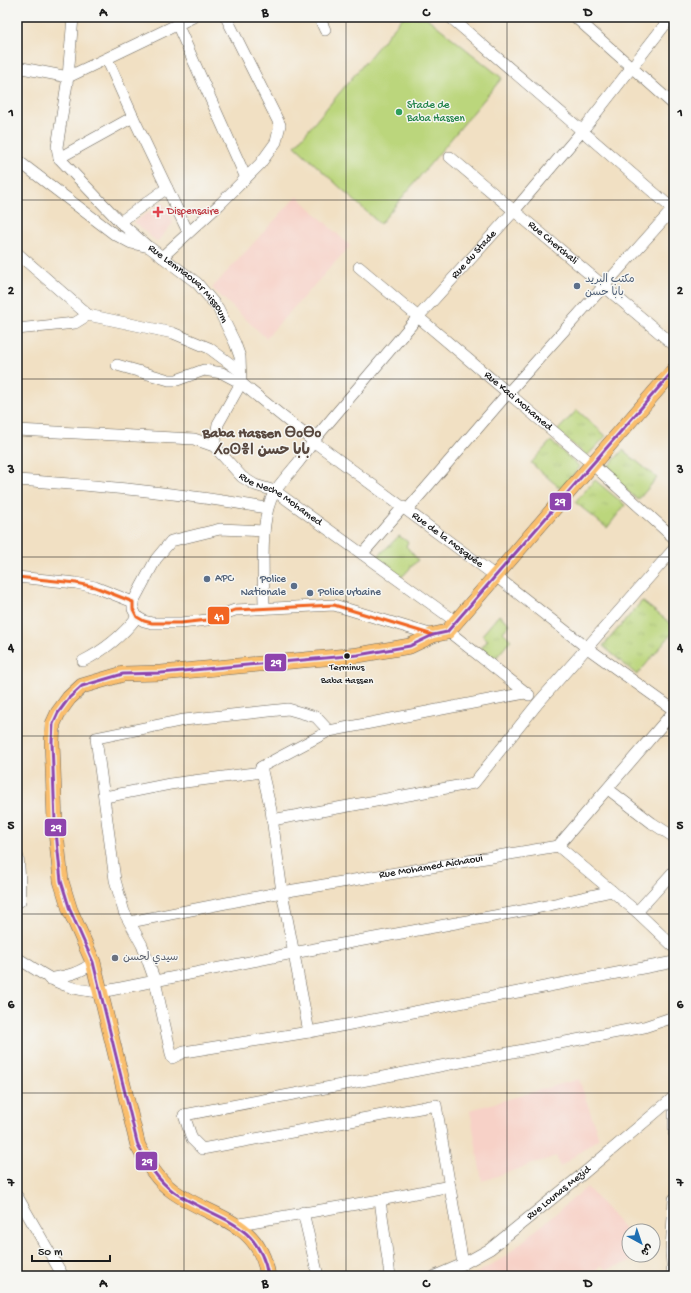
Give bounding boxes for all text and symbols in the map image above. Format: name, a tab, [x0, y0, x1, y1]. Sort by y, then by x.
text: A	[98, 6, 108, 21]
text: B	[261, 6, 270, 21]
text: C	[421, 6, 431, 21]
text: D	[583, 6, 593, 21]
place label: Stade de Baba Hassen	[406, 100, 465, 125]
text: 1	[7, 106, 14, 121]
text: 1	[676, 106, 683, 121]
marker: Stade de Baba Hassen	[394, 107, 404, 117]
marker: Dispensaire	[152, 206, 164, 218]
place label: Dispensaire	[166, 206, 219, 218]
street label: Rue Cherchali	[525, 219, 580, 267]
street label: Rue du Stade	[449, 228, 500, 282]
street label: Rue Lemnaouar Missoum	[145, 242, 230, 325]
place label: مكتب البريد بابا حسن	[585, 273, 635, 299]
marker: مكتب البريد بابا حسن	[572, 281, 582, 291]
text: 2	[8, 284, 15, 299]
text: 2	[677, 284, 684, 299]
street label: Rue Kaci Mohamed	[481, 369, 556, 434]
district label: Baba Hassen ⴱⴰⴱⴰ ⵃⴰⵙⴻⵏ بابا حسن	[201, 425, 322, 460]
text: 3	[7, 463, 15, 478]
text: 3	[676, 463, 684, 478]
street label: Rue Neche Mohamed	[236, 471, 325, 530]
line badge: 29	[549, 492, 572, 511]
text: 29	[555, 497, 566, 509]
street label: Rue de la Mosquée	[409, 510, 486, 571]
place label: APC	[215, 573, 235, 585]
marker: APC	[202, 574, 212, 584]
place label: Police Nationale	[241, 574, 286, 599]
marker: Police Nationale	[289, 581, 299, 591]
place label: Police urbaine	[317, 587, 381, 599]
marker: Police urbaine	[305, 588, 315, 598]
line badge: 41	[207, 606, 230, 625]
text: 41	[213, 612, 224, 624]
text: 4	[7, 641, 15, 656]
text: 4	[676, 641, 684, 656]
marker: Terminus Baba Hassen	[342, 651, 352, 661]
line badge: 29	[264, 653, 287, 672]
text: 29	[271, 658, 282, 670]
place label: Terminus Baba Hassen	[320, 662, 373, 687]
line badge: 29	[44, 818, 67, 837]
text: 5	[8, 819, 15, 834]
text: 5	[677, 819, 684, 834]
text: 29	[51, 823, 62, 835]
street label: Rue Mohamed Aichaoui	[378, 853, 484, 882]
place label: سيدي لحسن	[123, 951, 178, 965]
marker: سيدي لحسن	[110, 953, 120, 963]
text: 6	[8, 998, 15, 1013]
text: 6	[677, 998, 684, 1013]
line badge: 29	[135, 1151, 158, 1171]
text: 29	[142, 1157, 153, 1169]
street label: Rue Lounas Mezid	[524, 1163, 595, 1223]
text: 7	[7, 1176, 16, 1191]
text: 7	[676, 1176, 685, 1191]
north arrow	[621, 1223, 661, 1263]
scale bar	[32, 1237, 110, 1263]
text: ش	[638, 1241, 655, 1258]
text: 50 m	[38, 1246, 63, 1260]
text: A	[98, 1277, 108, 1292]
text: B	[261, 1277, 270, 1292]
text: C	[421, 1277, 431, 1292]
text: D	[583, 1277, 593, 1292]

